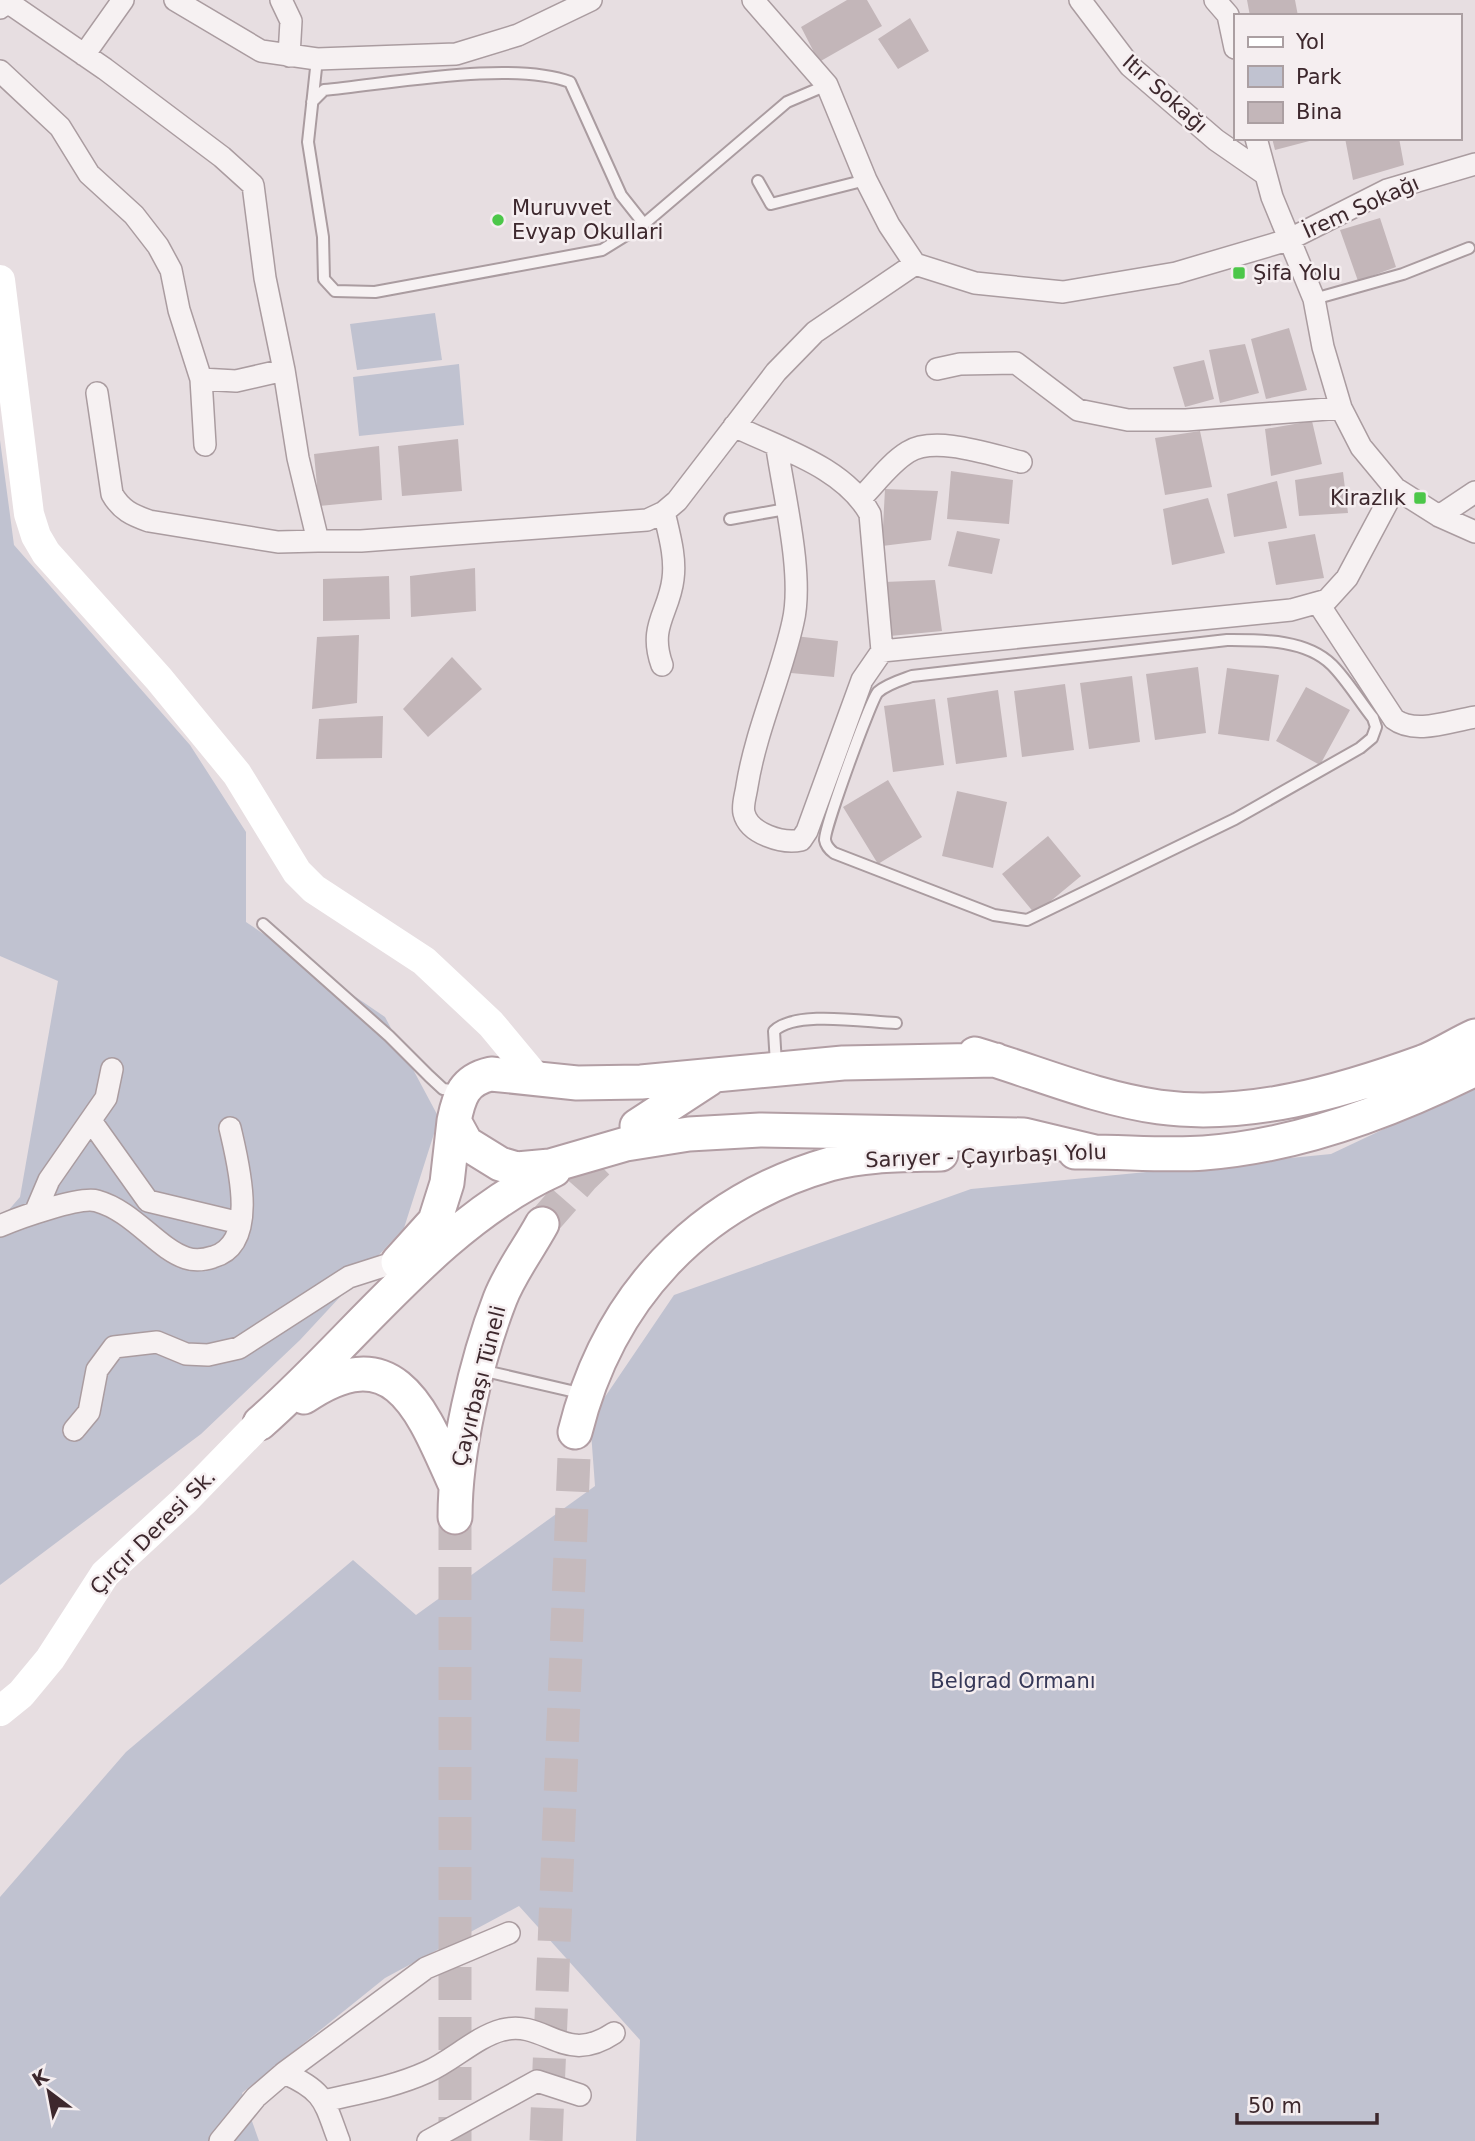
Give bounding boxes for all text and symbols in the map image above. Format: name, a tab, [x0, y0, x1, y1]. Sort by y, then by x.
legend	[1234, 14, 1461, 140]
text: Yol	[1295, 30, 1325, 54]
street label: Itır Sokağı	[1118, 50, 1212, 138]
text: Park	[1296, 65, 1342, 89]
text: Bina	[1296, 100, 1342, 124]
street label: İrem Sokağı	[1299, 170, 1423, 243]
place label: Muruvvet Evyap Okullari	[512, 196, 663, 244]
marker: Muruvvet Evyap Okullari	[490, 212, 506, 228]
place label: Şifa Yolu	[1253, 261, 1341, 285]
marker: Şifa Yolu	[1231, 265, 1247, 281]
place label: Kirazlık	[1330, 486, 1407, 510]
marker: Kirazlık	[1412, 490, 1428, 506]
street label: Sarıyer - Çayırbaşı Yolu	[865, 1140, 1107, 1172]
street label: Çayırbaşı Tüneli	[447, 1303, 511, 1469]
street label: Çırçır Deresi Sk.	[85, 1464, 221, 1600]
park label: Belgrad Ormanı	[930, 1669, 1096, 1693]
north arrow	[14, 2057, 84, 2127]
text: K	[28, 2064, 53, 2091]
scale bar	[1237, 2082, 1377, 2126]
text: 50 m	[1248, 2094, 1302, 2118]

